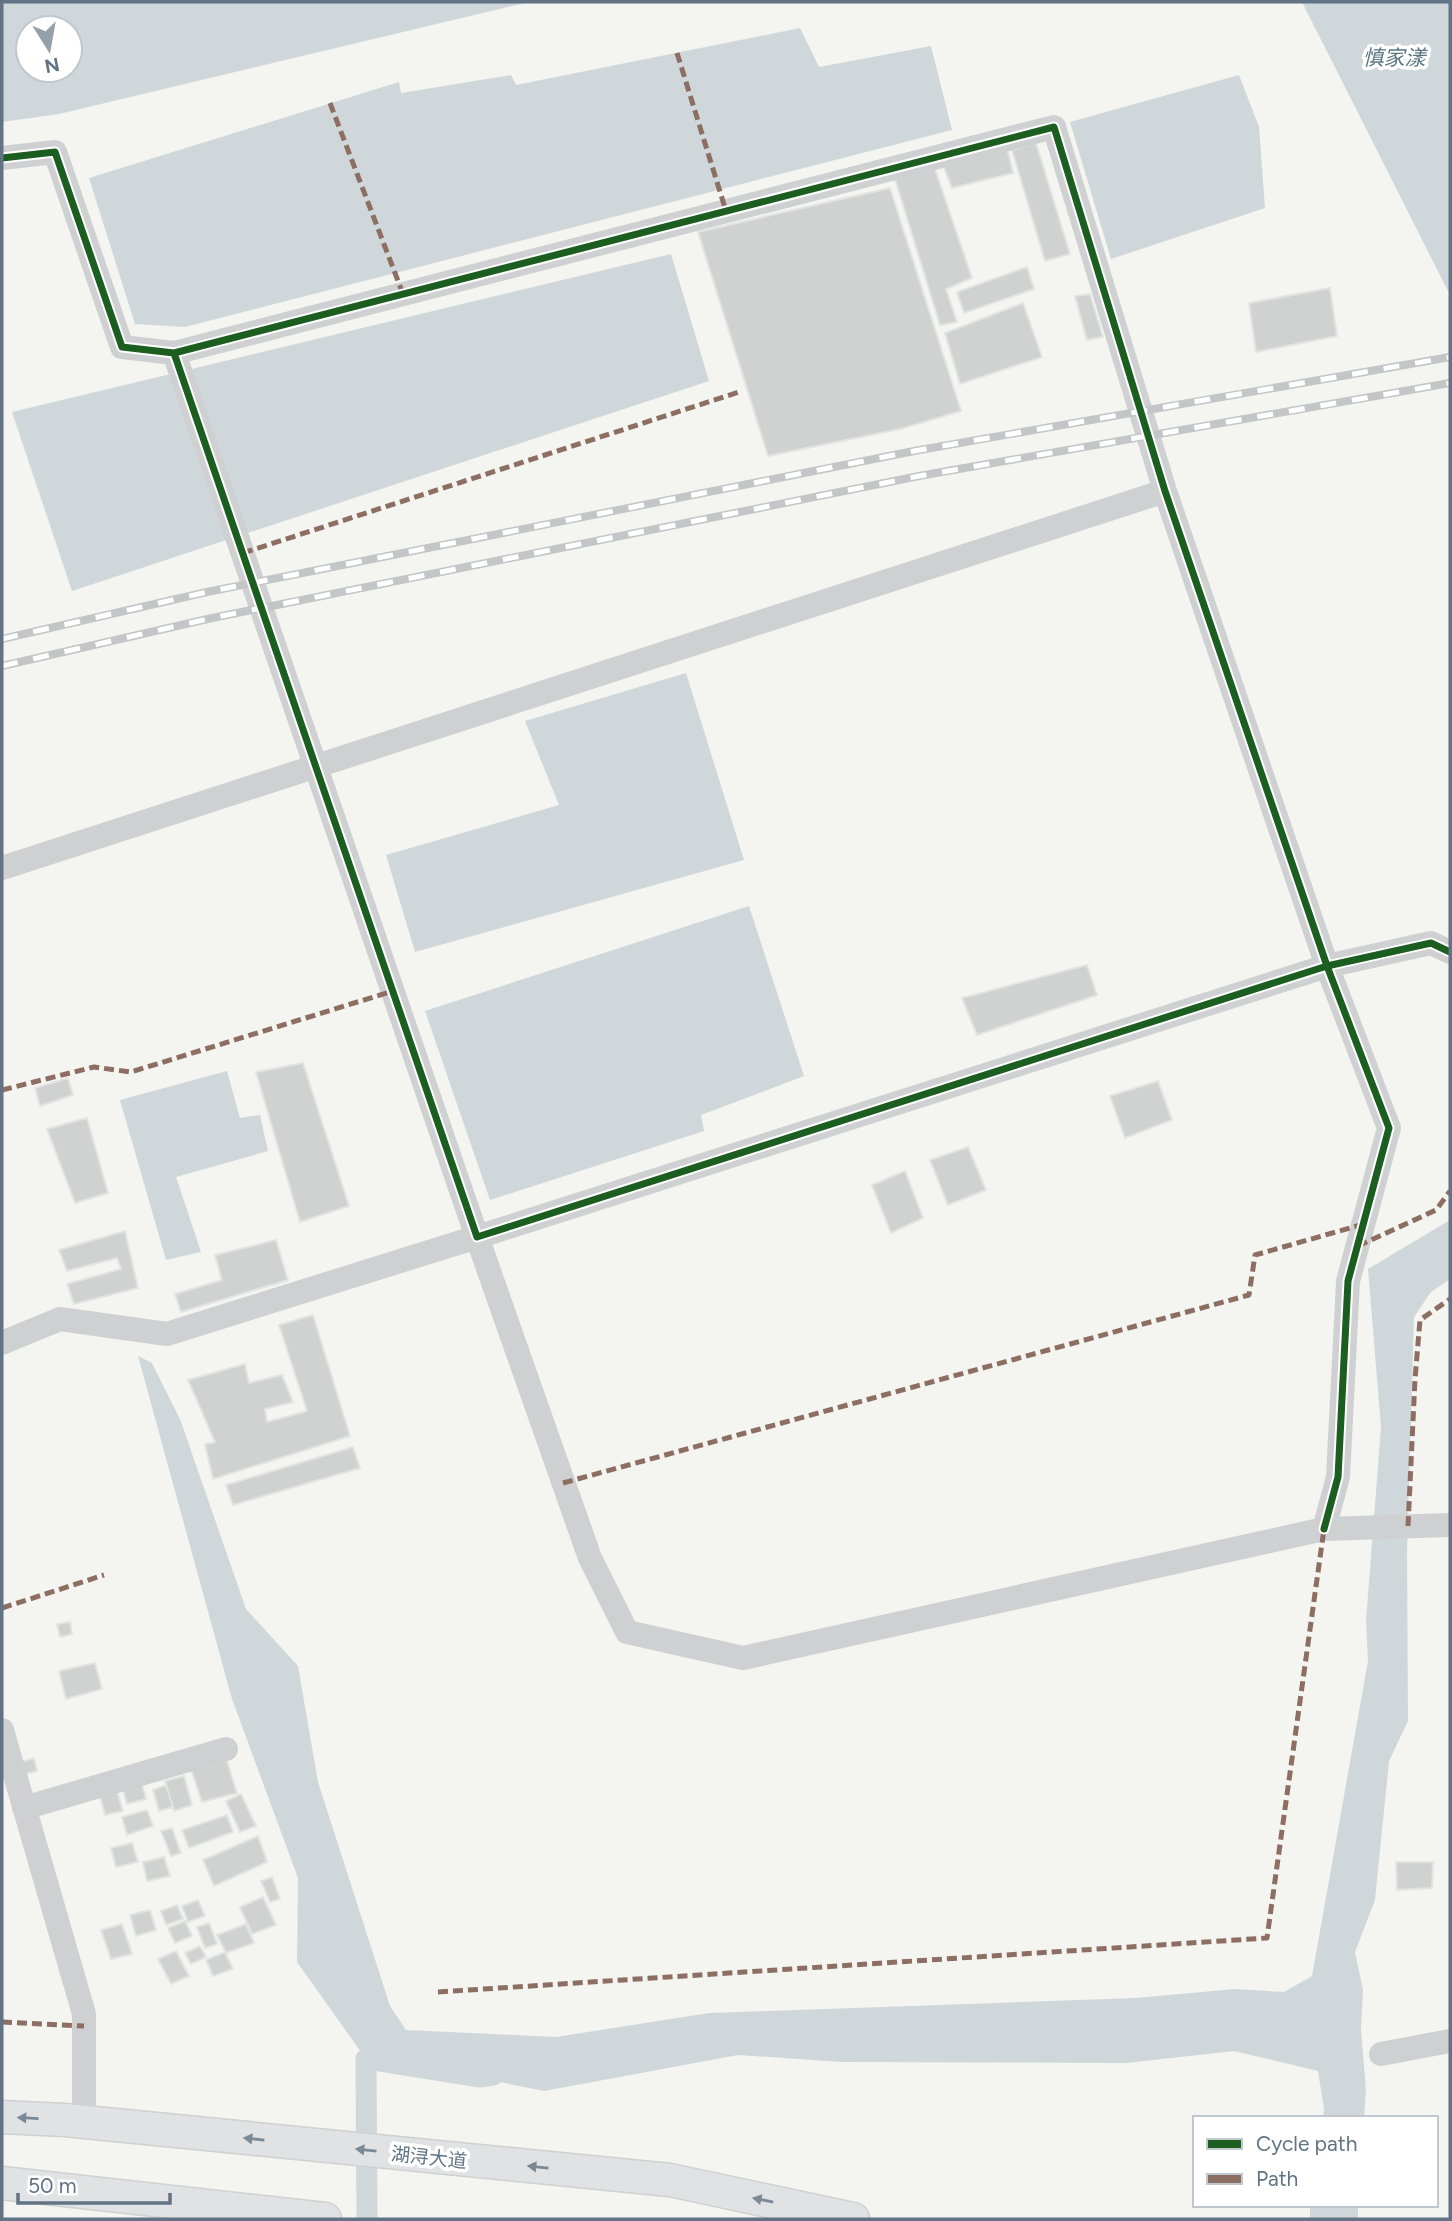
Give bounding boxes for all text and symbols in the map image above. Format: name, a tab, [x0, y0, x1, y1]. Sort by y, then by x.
north arrow	[14, 14, 84, 84]
water label: 慎家漾	[1363, 45, 1428, 70]
text: N	[43, 53, 62, 78]
one-way arrow	[17, 2113, 39, 2124]
legend	[1193, 2116, 1438, 2207]
text: Cycle path	[1256, 2131, 1357, 2156]
one-way arrow	[243, 2133, 265, 2144]
street label: 湖浔大道	[390, 2142, 468, 2173]
one-way arrow	[355, 2144, 377, 2155]
one-way arrow	[527, 2161, 549, 2172]
scale bar	[18, 2162, 170, 2206]
text: Path	[1256, 2166, 1298, 2191]
text: 50 m	[28, 2173, 77, 2198]
one-way arrow	[752, 2194, 774, 2205]

